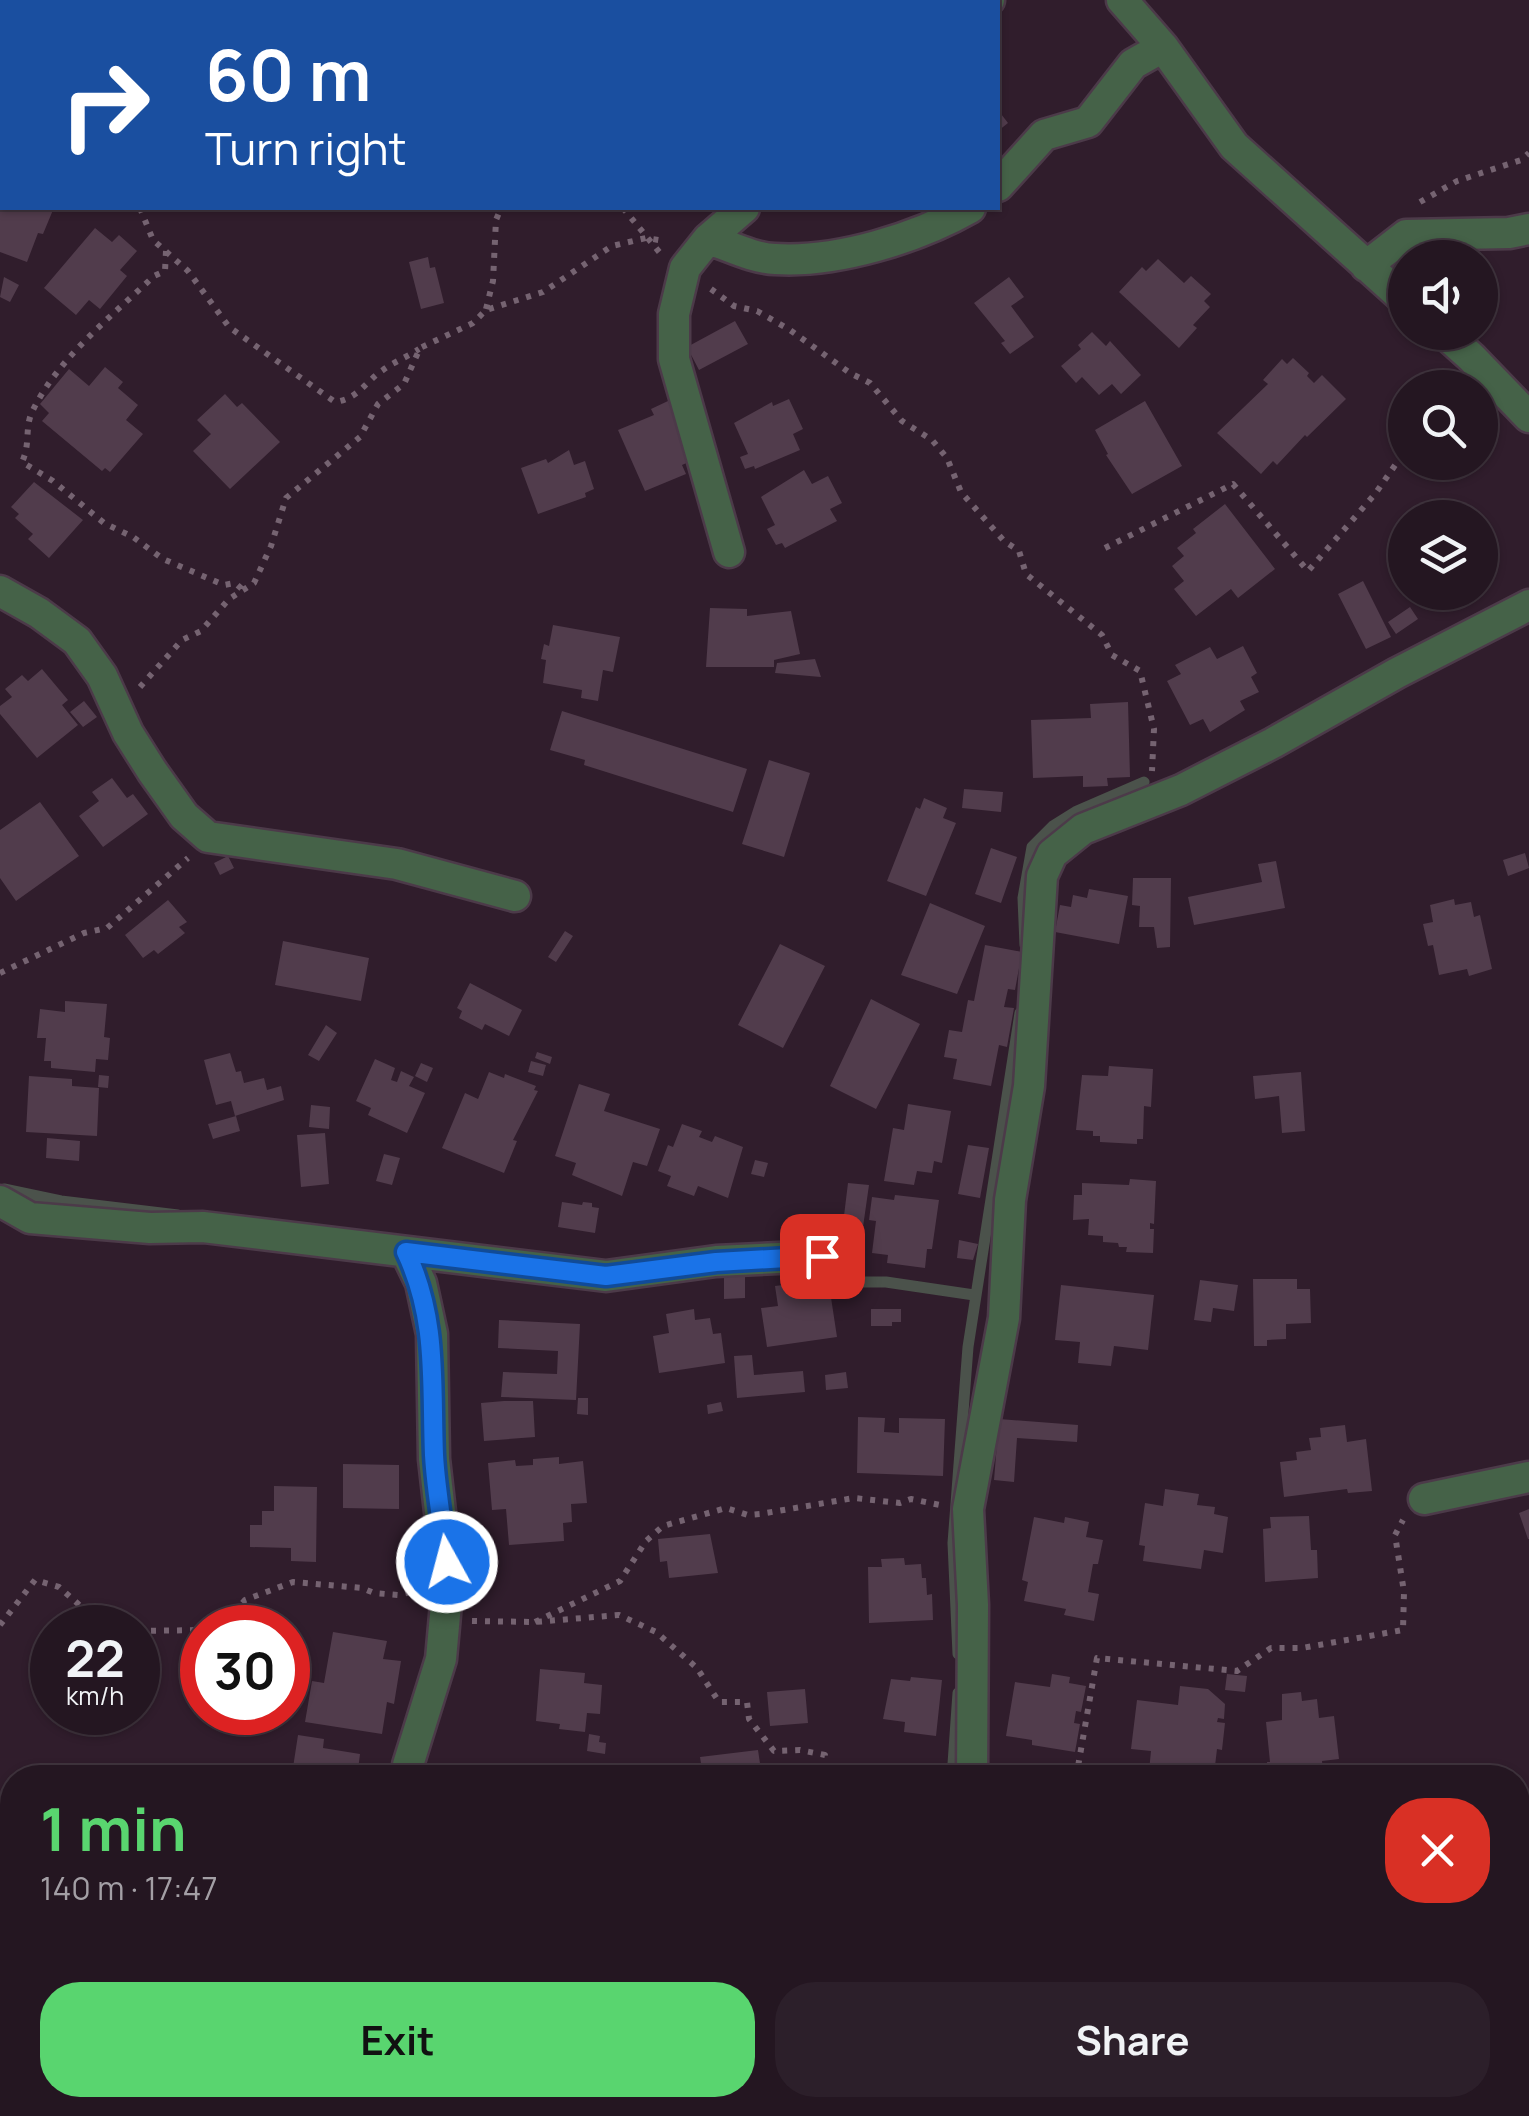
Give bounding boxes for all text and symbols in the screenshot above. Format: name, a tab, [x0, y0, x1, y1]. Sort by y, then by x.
text: 60 m	[205, 26, 372, 122]
icon: right	[40, 40, 170, 170]
text: Turn right	[205, 117, 406, 179]
map controls	[1388, 240, 1498, 610]
button: sound	[1388, 240, 1498, 350]
button: search	[1388, 370, 1498, 480]
button: layers	[1388, 500, 1498, 610]
pin	[780, 1214, 865, 1299]
icon: arrive	[795, 1229, 850, 1284]
position arrow	[395, 1510, 499, 1614]
speed limit sign: 30	[180, 1605, 310, 1735]
text: 22	[65, 1624, 125, 1692]
text: km/h	[66, 1678, 124, 1713]
text: 1 min	[40, 1787, 187, 1869]
button: close	[1385, 1798, 1490, 1903]
text: 140 m · 17:47	[40, 1866, 218, 1910]
button: Exit	[40, 1982, 755, 2097]
button: Share	[775, 1982, 1490, 2097]

